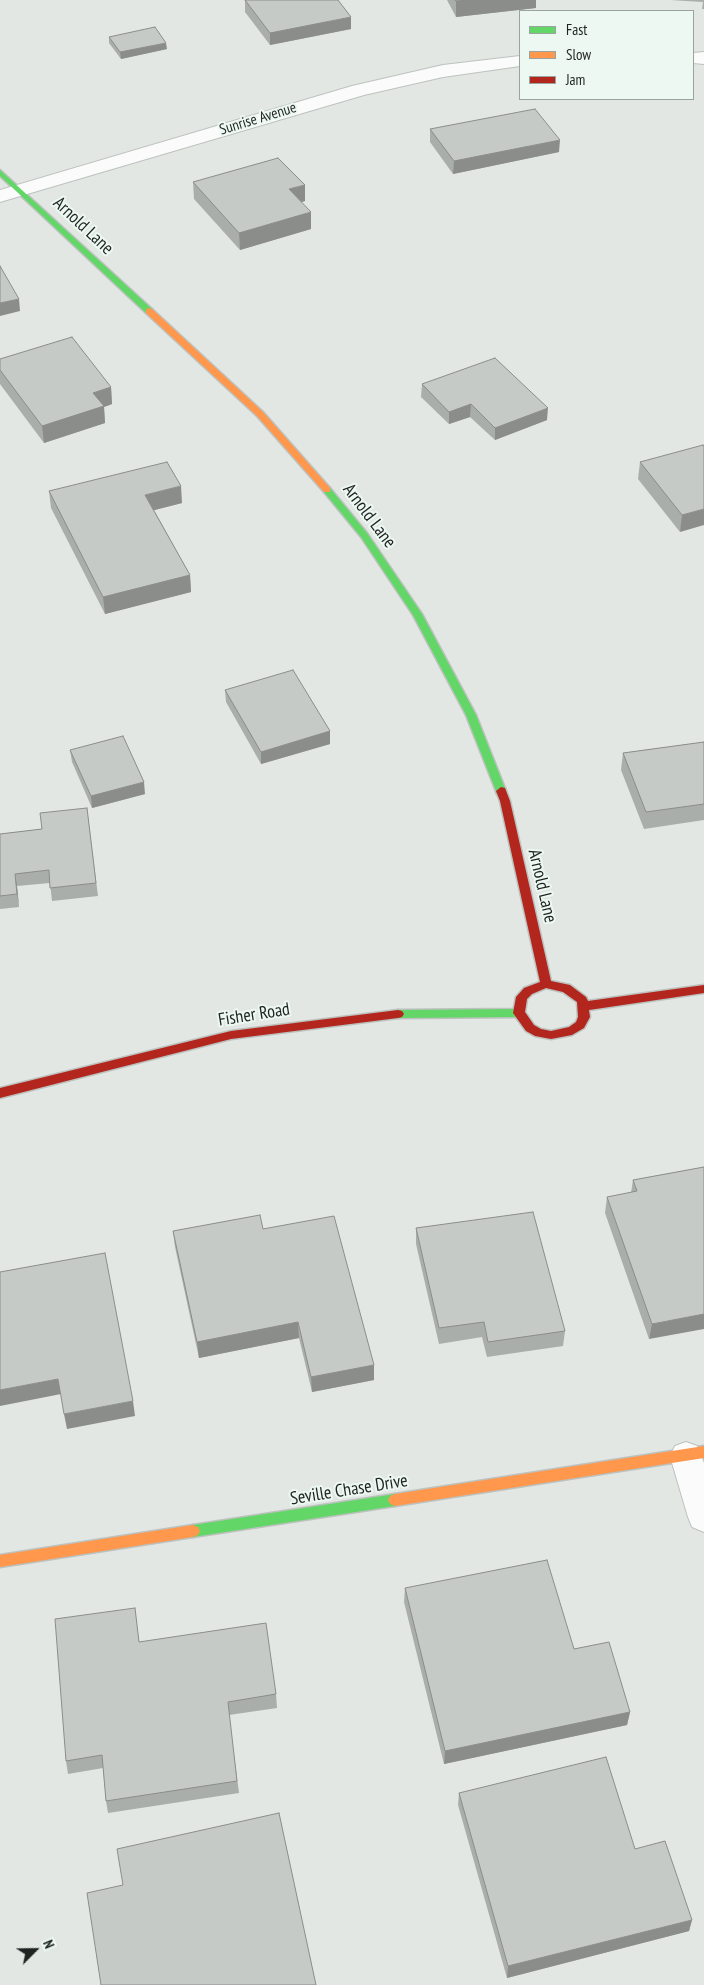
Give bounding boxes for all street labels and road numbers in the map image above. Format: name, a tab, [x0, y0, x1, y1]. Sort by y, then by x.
street label: Sunrise Avenue	[217, 99, 299, 139]
street label: Arnold Lane	[48, 193, 118, 259]
street label: Arnold Lane	[338, 480, 400, 552]
street label: Arnold Lane	[523, 847, 561, 925]
street label: Fisher Road	[217, 999, 291, 1031]
street label: Seville Chase Drive	[289, 1470, 409, 1510]

